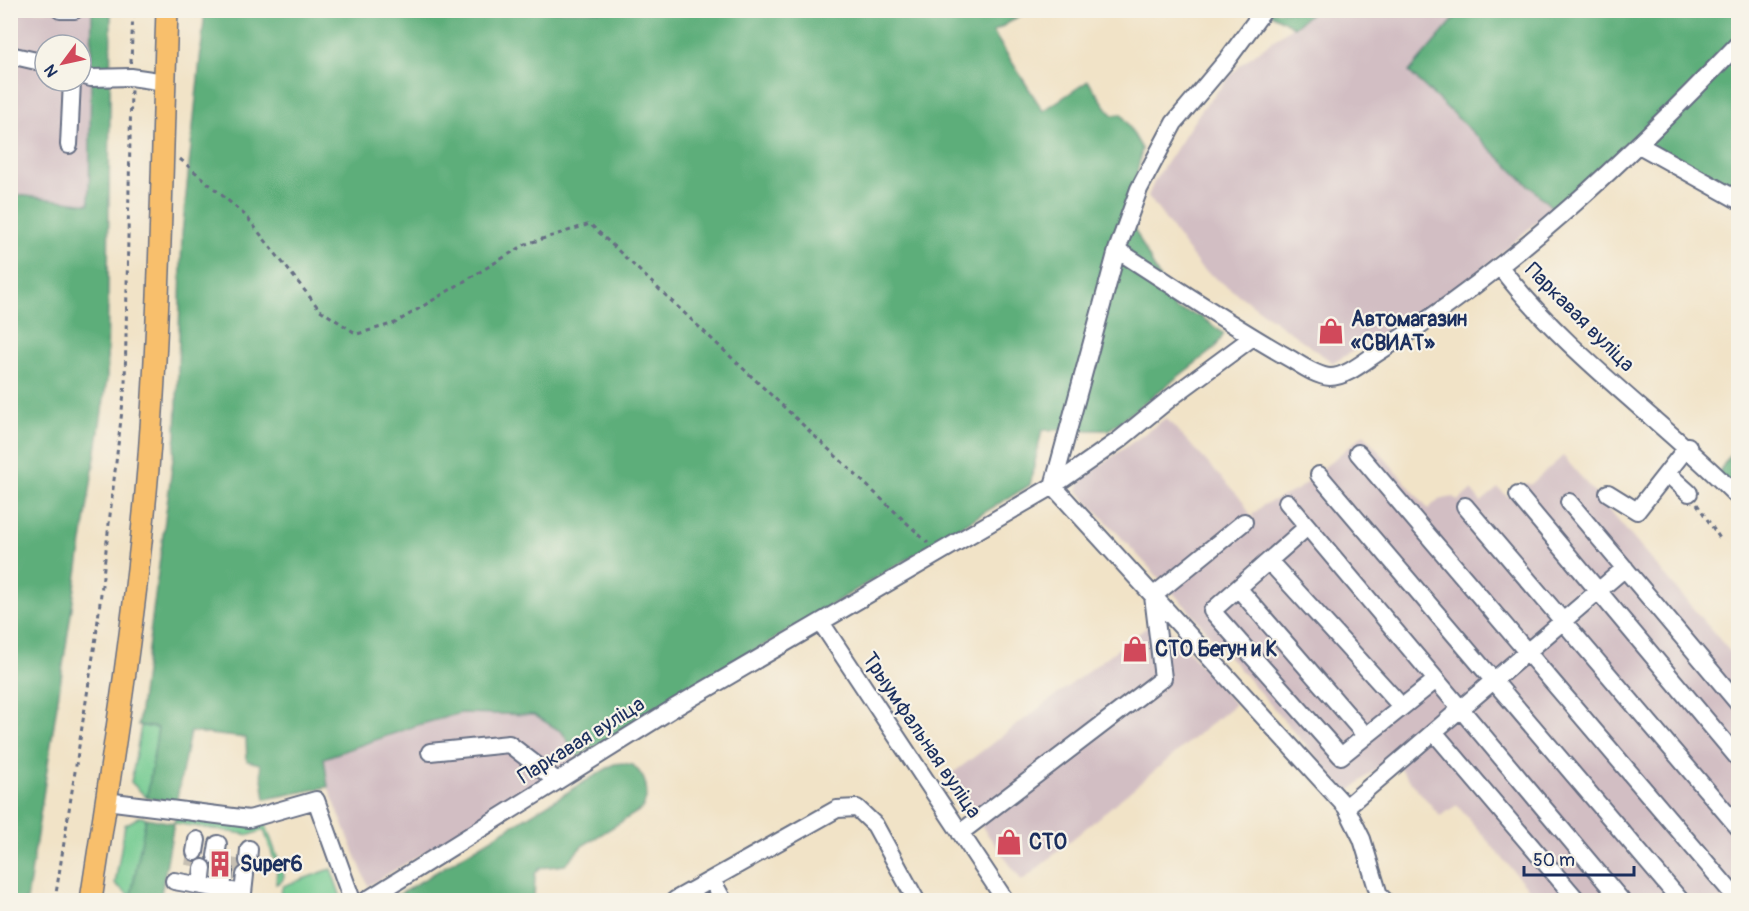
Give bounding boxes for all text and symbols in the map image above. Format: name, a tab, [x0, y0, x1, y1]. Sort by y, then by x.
north arrow	[33, 33, 93, 93]
text: N	[40, 60, 63, 81]
street label: Паркавая вуліца	[1519, 257, 1640, 378]
place label: Автомагазин «СВИАТ»	[1351, 306, 1467, 357]
shop icon: Автомагазин «СВИАТ»	[1316, 316, 1346, 346]
shop icon: СТО Бегун и К	[1120, 634, 1150, 664]
place label: СТО Бегун и К	[1155, 636, 1278, 663]
street label: Трыумфальная вуліца	[856, 647, 987, 824]
street label: Паркавая вуліца	[513, 691, 650, 790]
shop icon: СТО	[994, 827, 1024, 857]
place label: СТО	[1029, 829, 1067, 856]
scale bar	[1524, 839, 1634, 877]
building icon: Super6	[205, 849, 235, 879]
text: 50 m	[1533, 849, 1575, 872]
place label: Super6	[240, 851, 303, 878]

